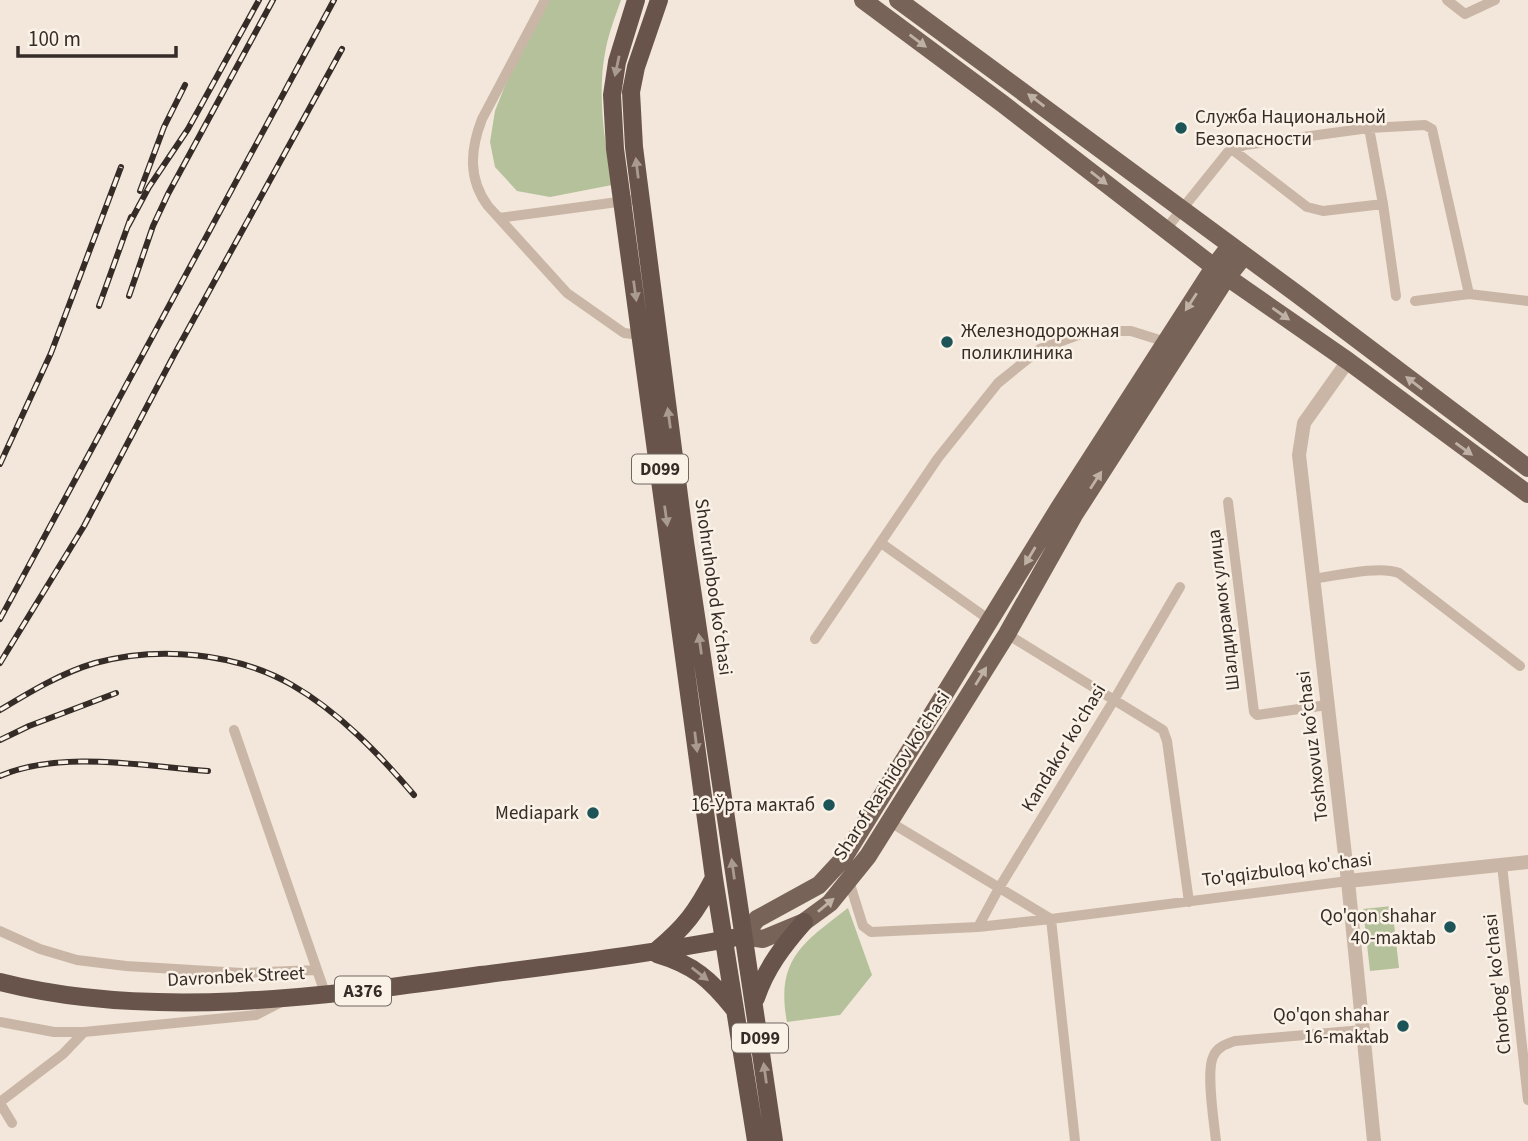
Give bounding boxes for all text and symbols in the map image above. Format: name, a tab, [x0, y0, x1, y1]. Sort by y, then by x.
scale bar	[18, 14, 175, 58]
text: 100 m	[28, 24, 81, 54]
one-way arrow	[909, 33, 927, 47]
one-way arrow	[612, 55, 623, 77]
one-way arrow	[1027, 94, 1045, 108]
place label: Служба Национальной Безопасности	[1195, 104, 1386, 153]
marker: Служба Национальной Безопасности	[1173, 120, 1189, 136]
one-way arrow	[631, 157, 642, 179]
one-way arrow	[1090, 170, 1108, 184]
one-way arrow	[630, 280, 641, 302]
one-way arrow	[1185, 293, 1198, 312]
one-way arrow	[1272, 307, 1290, 321]
place label: Железнодорожная поликлиника	[961, 318, 1120, 367]
marker: Железнодорожная поликлиника	[939, 334, 955, 350]
one-way arrow	[1406, 376, 1424, 391]
one-way arrow	[663, 407, 674, 429]
one-way arrow	[1455, 442, 1474, 456]
road number: D099	[632, 454, 688, 484]
one-way arrow	[1090, 471, 1103, 490]
street label: Shohruhobod koʻchasi	[687, 497, 739, 677]
one-way arrow	[661, 506, 672, 528]
street label: Шалдирамок улица	[1201, 528, 1247, 692]
one-way arrow	[1023, 547, 1036, 566]
one-way arrow	[694, 632, 705, 654]
one-way arrow	[974, 667, 987, 686]
street label: Toshxovuz koʻchasi	[1290, 669, 1336, 823]
street label: Kandakor ko'chasi	[1015, 679, 1113, 817]
street label: Sharof Rashidov ko'chasi	[827, 686, 957, 866]
one-way arrow	[691, 731, 702, 753]
place label: 16-Ўрта мактаб	[691, 792, 815, 819]
marker: 16-Ўрта мактаб	[821, 797, 837, 813]
place label: Mediapark	[495, 800, 580, 827]
marker: Mediapark	[585, 805, 601, 821]
street label: To'qqizbuloq ko'chasi	[1200, 846, 1374, 894]
one-way arrow	[727, 857, 738, 879]
one-way arrow	[817, 897, 835, 912]
place label: Qo'qon shahar 40-maktab	[1320, 903, 1436, 952]
street label: Chorbog' ko'chasi	[1477, 912, 1519, 1056]
marker: Qo'qon shahar 40-maktab	[1442, 919, 1458, 935]
street label: Davronbek Street	[166, 960, 306, 994]
one-way arrow	[691, 967, 709, 982]
road number: A376	[335, 976, 391, 1006]
place label: Qo'qon shahar 16-maktab	[1273, 1002, 1389, 1051]
marker: Qo'qon shahar 16-maktab	[1395, 1018, 1411, 1034]
road number: D099	[732, 1023, 788, 1052]
one-way arrow	[759, 1062, 770, 1084]

